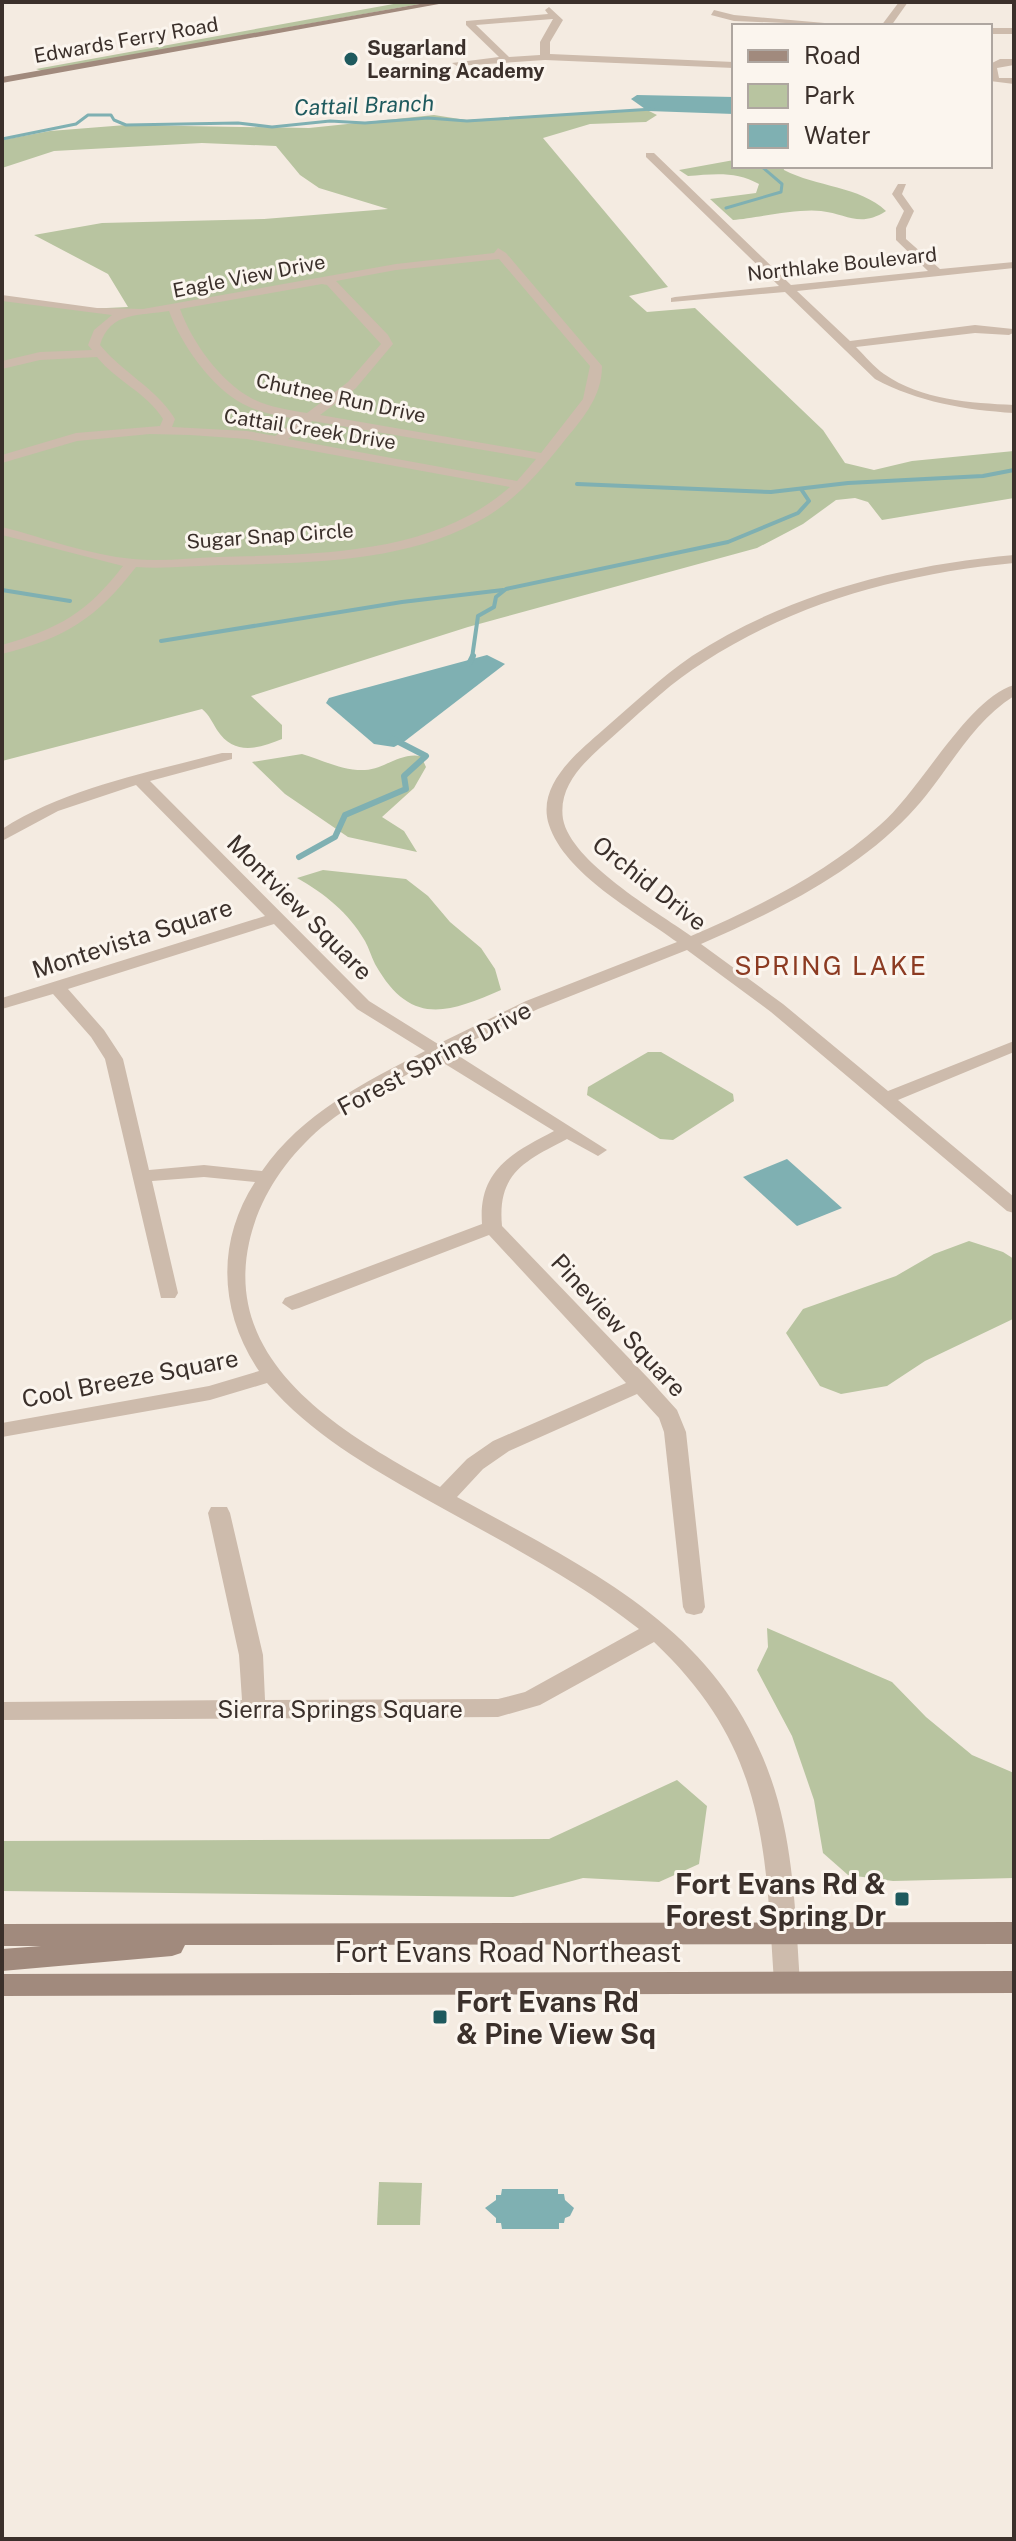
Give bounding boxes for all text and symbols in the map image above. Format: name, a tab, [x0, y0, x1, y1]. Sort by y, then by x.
street label: Edwards Ferry Road	[32, 12, 220, 68]
legend	[732, 24, 992, 168]
place label: Sugarland Learning Academy	[367, 36, 545, 83]
text: Road	[804, 41, 861, 69]
marker: Sugarland Learning Academy	[342, 50, 360, 68]
text: Park	[804, 81, 855, 109]
water label: Cattail Branch	[293, 90, 435, 120]
text: Water	[804, 121, 871, 149]
street label: Northlake Boulevard	[746, 242, 938, 286]
street label: Eagle View Drive	[171, 249, 327, 303]
street label: Chutnee Run Drive	[254, 368, 428, 428]
street label: Cattail Creek Drive	[222, 404, 398, 454]
street label: Sugar Snap Circle	[186, 518, 354, 554]
street label: Montview Square	[222, 829, 378, 985]
street label: Orchid Drive	[587, 830, 713, 936]
street label: Montevista Square	[28, 892, 236, 984]
district label: SPRING LAKE	[734, 950, 928, 981]
street label: Forest Spring Drive	[332, 995, 536, 1121]
street label: Pineview Square	[546, 1248, 692, 1402]
street label: Cool Breeze Square	[19, 1343, 241, 1413]
street label: Sierra Springs Square	[217, 1695, 463, 1723]
place label: Fort Evans Rd & Forest Spring Dr	[665, 1867, 886, 1932]
marker: Fort Evans Rd & Forest Spring Dr	[893, 1890, 911, 1908]
street label: Fort Evans Road Northeast	[335, 1935, 681, 1968]
place label: Fort Evans Rd & Pine View Sq	[456, 1985, 656, 2050]
marker: Fort Evans Rd & Pine View Sq	[431, 2008, 449, 2026]

